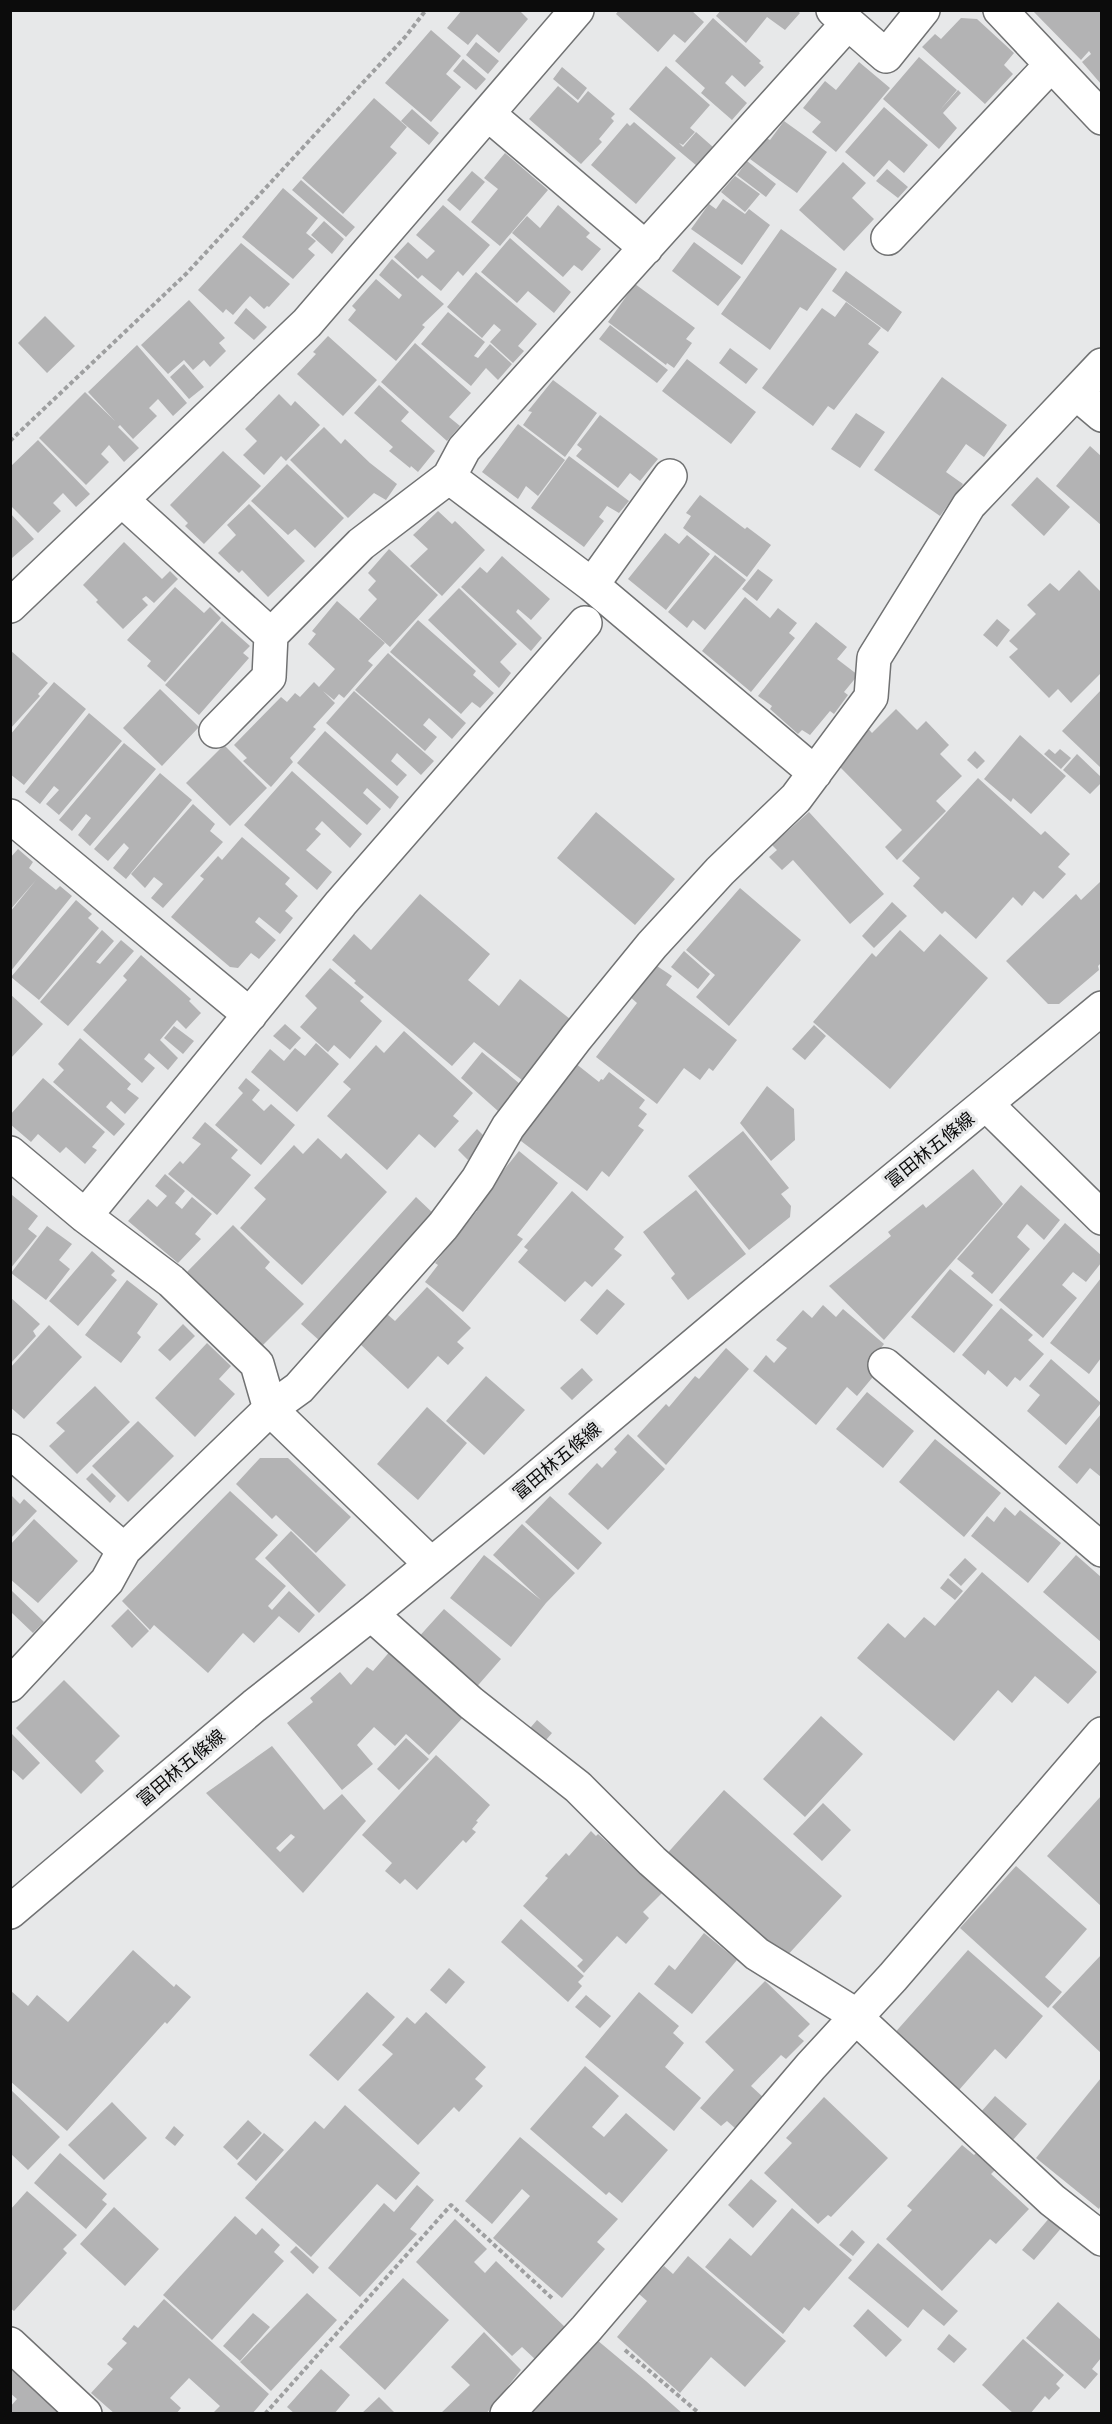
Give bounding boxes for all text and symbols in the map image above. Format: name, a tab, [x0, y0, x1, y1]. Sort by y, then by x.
street label: 富田林五條線	[880, 1106, 979, 1193]
street label: 富田林五條線	[507, 1416, 605, 1504]
street label: 富田林五條線	[131, 1723, 229, 1811]

